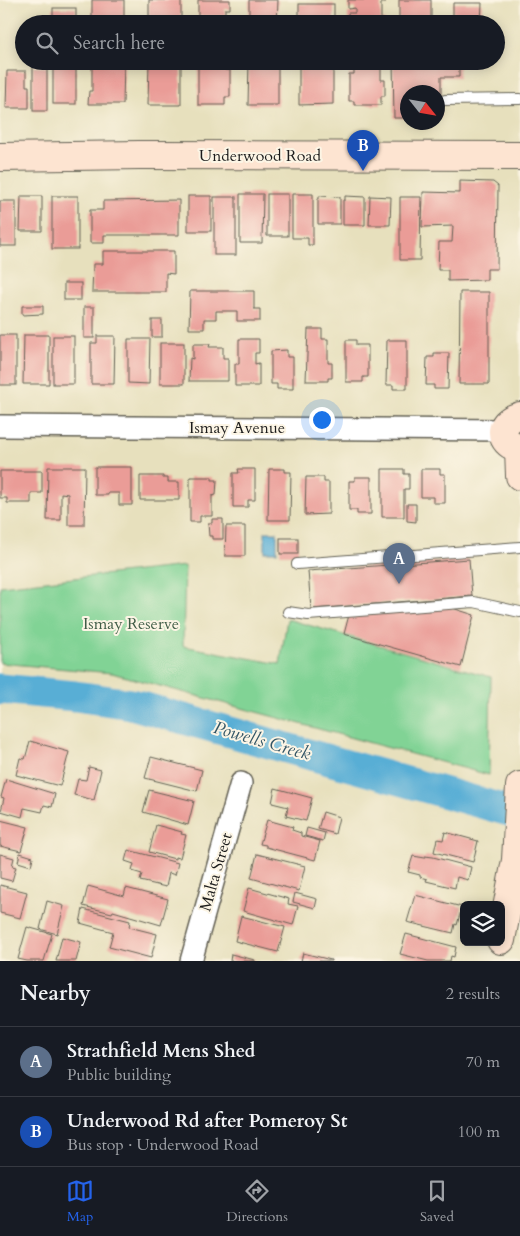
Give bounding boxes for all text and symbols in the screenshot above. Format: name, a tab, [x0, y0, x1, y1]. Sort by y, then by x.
search box	[15, 15, 505, 70]
icon: search	[33, 29, 61, 57]
text: Search here	[73, 30, 165, 56]
north arrow	[400, 85, 445, 130]
pin: B	[347, 130, 379, 171]
street label: Underwood Road	[199, 145, 321, 167]
your location	[309, 407, 335, 433]
street label: Ismay Avenue	[189, 417, 285, 439]
pin: A	[383, 543, 415, 584]
park label: Ismay Reserve	[83, 613, 179, 635]
water label: Powells Creek	[211, 715, 314, 767]
street label: Malta Street	[194, 830, 238, 914]
map controls	[460, 901, 505, 946]
button: layers	[460, 901, 505, 946]
text: Nearby	[20, 979, 91, 1008]
text: 2 results	[446, 983, 500, 1005]
text: Strathfield Mens Shed	[67, 1038, 255, 1064]
text: A	[30, 1051, 42, 1073]
text: 70 m	[466, 1051, 500, 1073]
text: Public building	[67, 1064, 171, 1086]
text: Underwood Rd after Pomeroy St	[67, 1108, 347, 1134]
text: B	[30, 1121, 42, 1143]
text: 100 m	[458, 1121, 500, 1143]
text: Bus stop · Underwood Road	[67, 1134, 258, 1156]
tab: Map	[66, 1177, 94, 1226]
tab: Directions	[226, 1177, 288, 1226]
tab: Saved	[420, 1177, 454, 1226]

